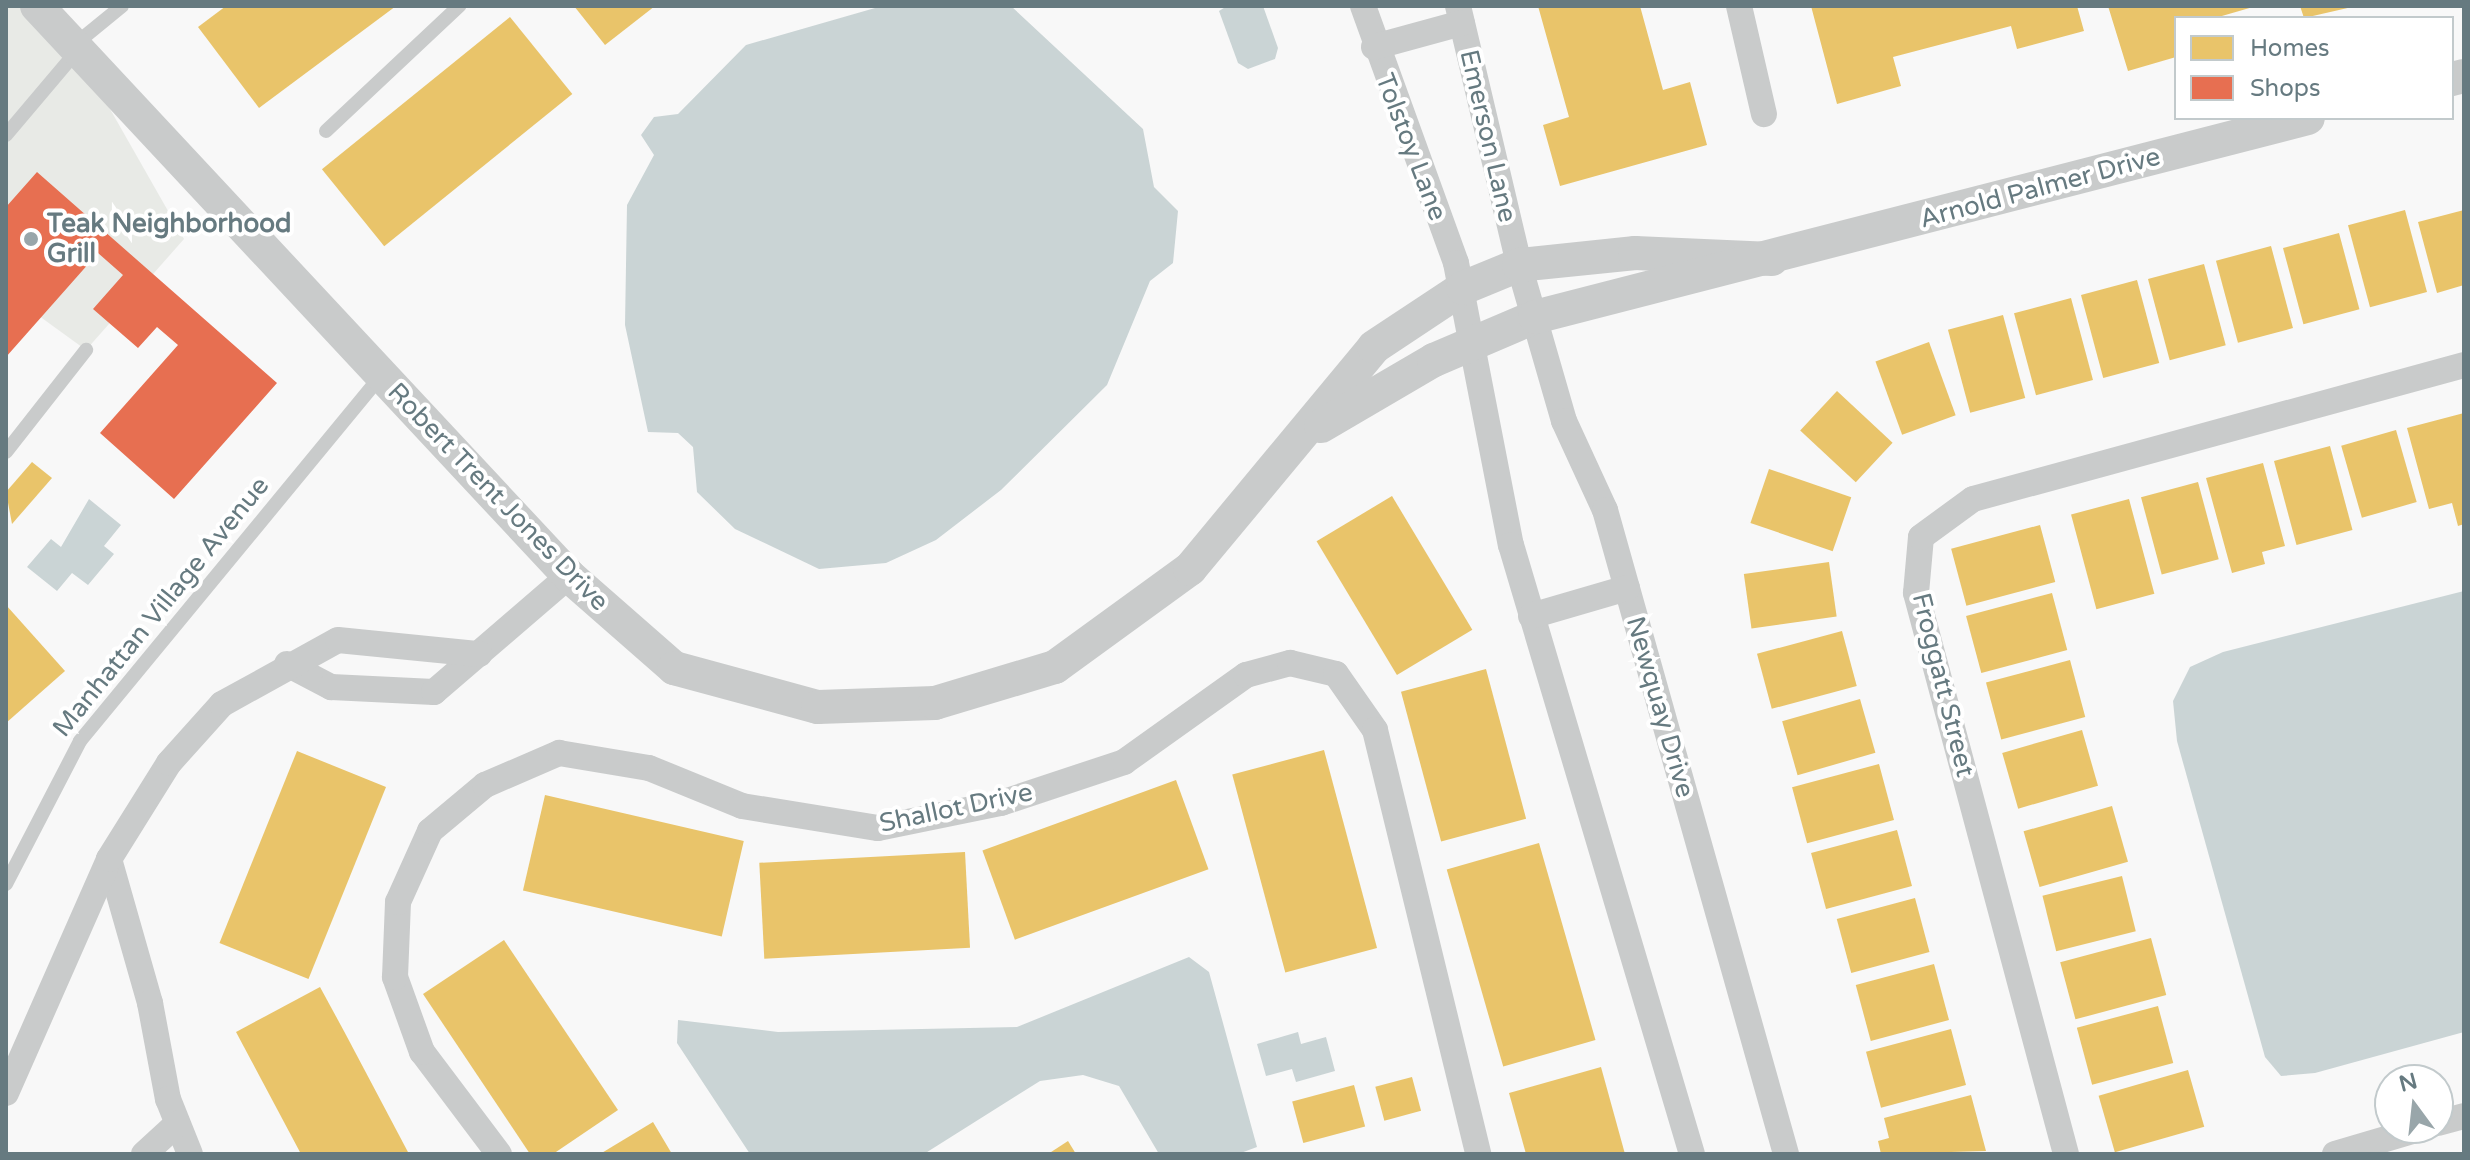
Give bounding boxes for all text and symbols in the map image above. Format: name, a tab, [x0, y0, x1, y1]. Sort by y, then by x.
legend	[2174, 16, 2454, 120]
text: Homes	[2250, 34, 2330, 63]
street label: Emerson Lane	[1453, 47, 1523, 225]
street label: Tolstoy Lane	[1369, 69, 1453, 225]
text: Shops	[2250, 74, 2320, 103]
street label: Arnold Palmer Drive	[1916, 141, 2164, 235]
place label: Teak Neighborhood Grill	[47, 208, 291, 270]
marker: Teak Neighborhood Grill	[22, 230, 40, 248]
street label: Robert Trent Jones Drive	[381, 377, 615, 617]
street label: Manhattan Village Avenue	[46, 471, 276, 743]
street label: Froggatt Street	[1905, 590, 1981, 780]
street label: Newquay Drive	[1619, 613, 1701, 801]
street label: Shallot Drive	[877, 777, 1035, 839]
north arrow	[2374, 1064, 2454, 1144]
text: N	[2396, 1068, 2420, 1098]

